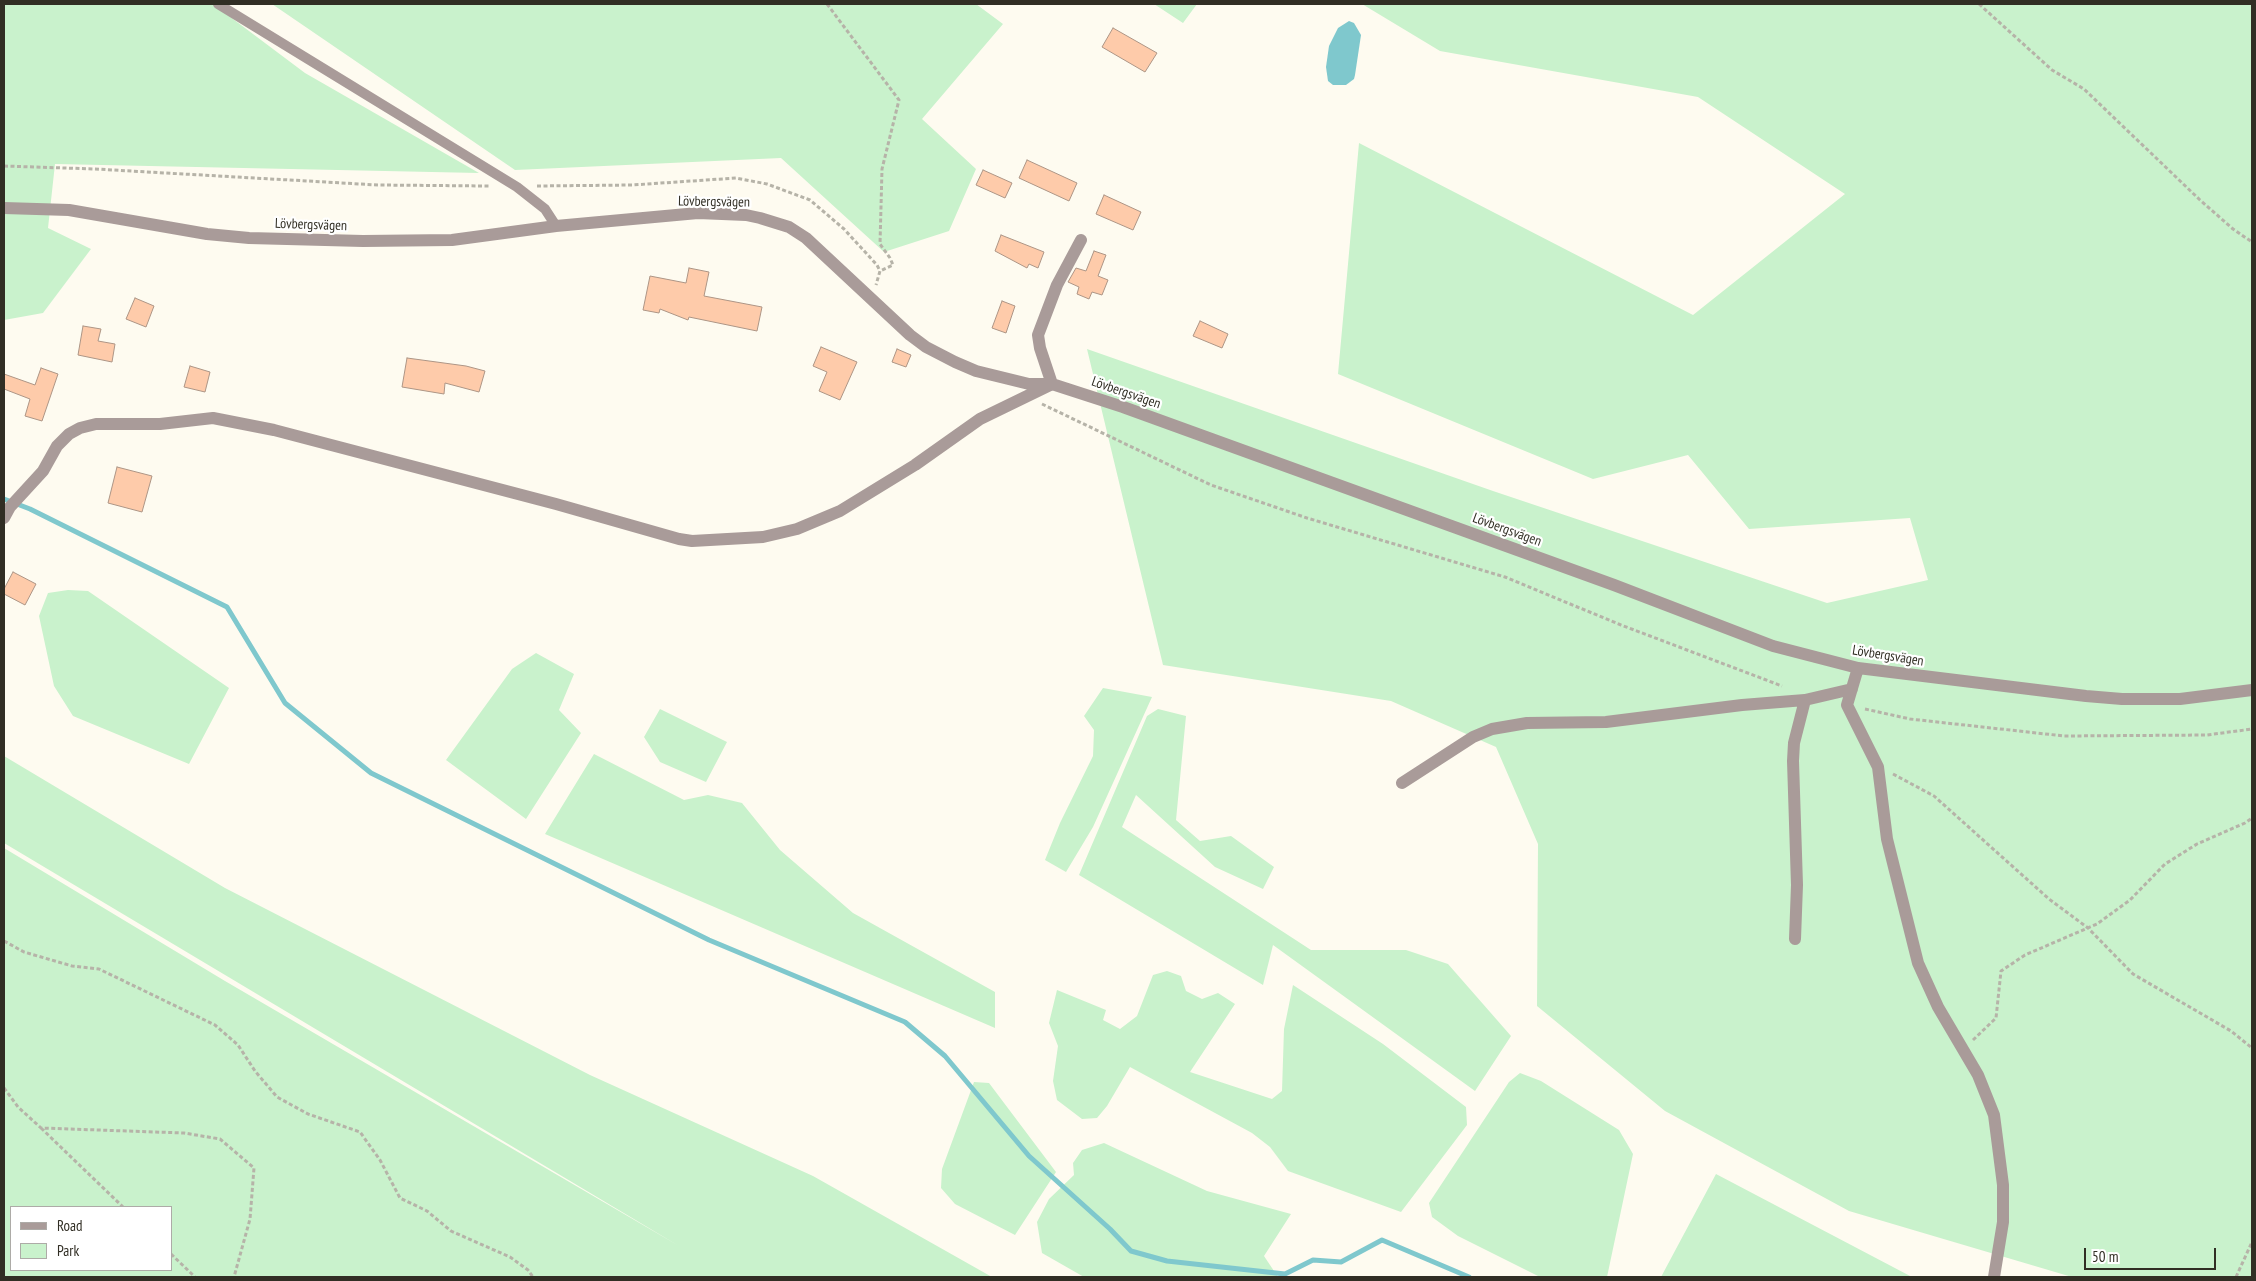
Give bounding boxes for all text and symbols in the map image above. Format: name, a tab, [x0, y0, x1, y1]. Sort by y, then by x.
street label: Lövbergsvägen	[678, 193, 750, 211]
street label: Lövbergsvägen	[275, 215, 347, 235]
street label: Lövbergsvägen	[1089, 373, 1163, 413]
street label: Lövbergsvägen	[1470, 510, 1544, 550]
street label: Lövbergsvägen	[1851, 642, 1925, 670]
legend	[10, 1206, 172, 1271]
text: Road	[57, 1216, 83, 1235]
scale bar	[2086, 1238, 2218, 1270]
text: Park	[57, 1241, 79, 1260]
text: 50 m	[2092, 1247, 2118, 1266]

